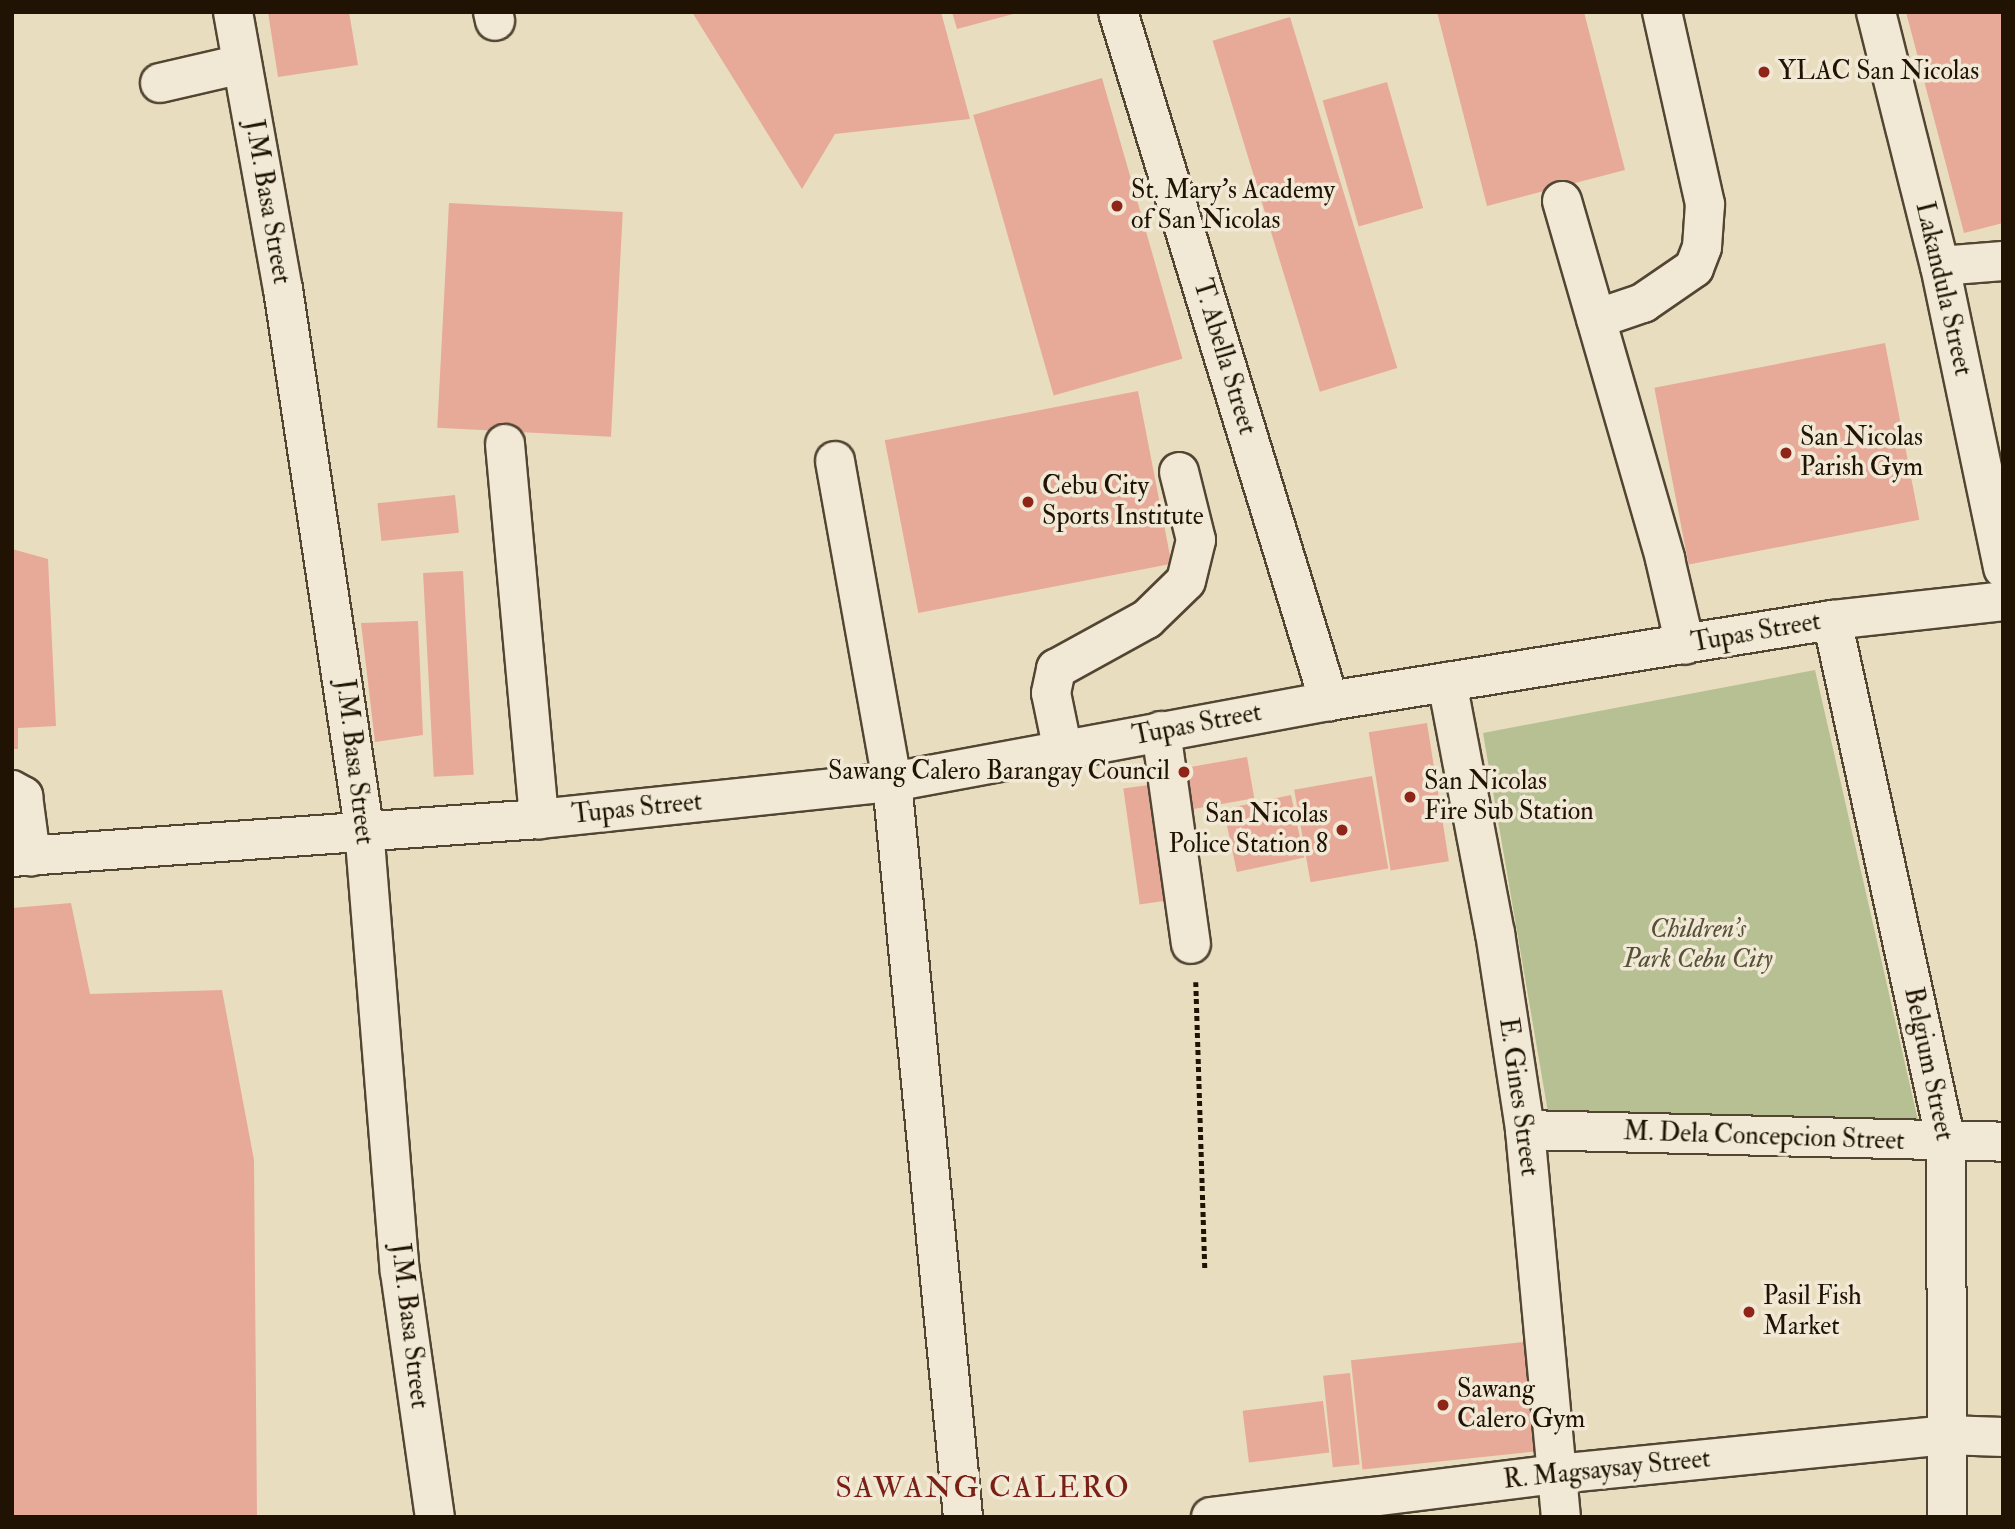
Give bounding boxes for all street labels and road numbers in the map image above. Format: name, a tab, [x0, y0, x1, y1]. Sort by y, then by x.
street label: J.M. Basa Street	[237, 117, 297, 287]
street label: Lakandula Street	[1908, 199, 1978, 379]
street label: T. Abella Street	[1186, 276, 1262, 438]
street label: Tupas Street	[1689, 606, 1823, 660]
street label: J.M. Basa Street	[328, 678, 380, 846]
street label: Tupas Street	[1130, 697, 1264, 753]
street label: Tupas Street	[570, 787, 704, 831]
street label: Belgium Street	[1897, 984, 1959, 1144]
street label: E. Gines Street	[1491, 1016, 1545, 1178]
street label: M. Dela Concepcion Street	[1623, 1117, 1905, 1157]
street label: J.M. Basa Street	[383, 1242, 435, 1410]
street label: R. Magsaysay Street	[1502, 1444, 1712, 1496]

